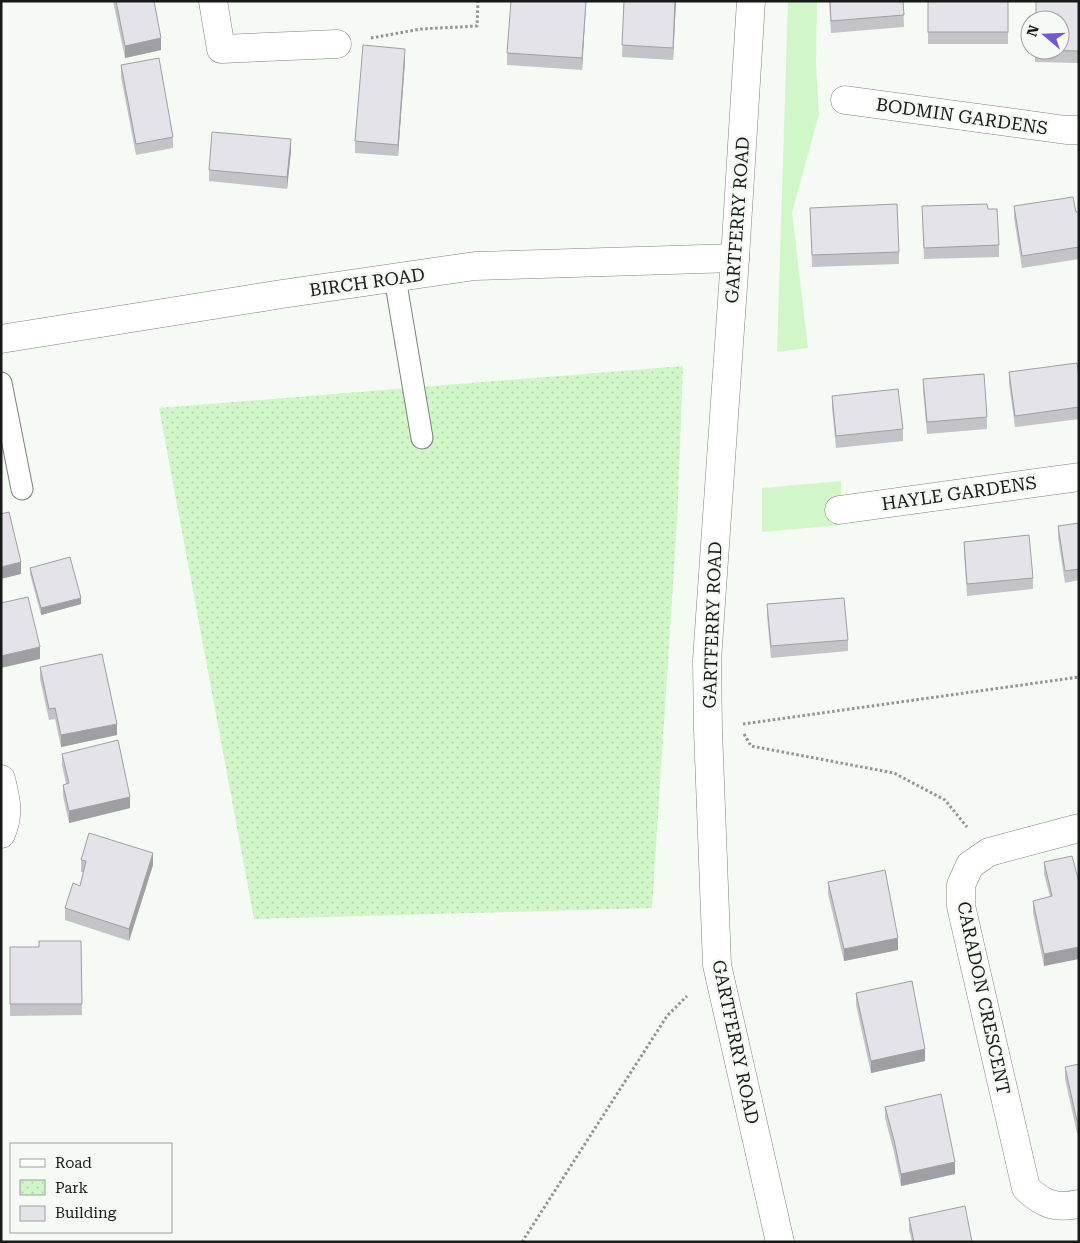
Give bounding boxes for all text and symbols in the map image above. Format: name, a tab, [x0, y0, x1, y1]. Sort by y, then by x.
north arrow	[1020, 10, 1070, 60]
text: N	[1023, 23, 1042, 38]
street label: BODMIN GARDENS	[875, 94, 1049, 138]
street label: GARTFERRY ROAD	[721, 136, 753, 304]
street label: BIRCH ROAD	[308, 263, 426, 301]
street label: HAYLE GARDENS	[880, 472, 1038, 514]
street label: GARTFERRY ROAD	[699, 541, 725, 709]
street label: CARADON CRESCENT	[953, 900, 1015, 1096]
street label: GARTFERRY ROAD	[708, 958, 764, 1126]
legend	[10, 1143, 172, 1233]
text: Road	[55, 1154, 92, 1172]
text: Park	[55, 1179, 89, 1197]
text: Building	[55, 1204, 117, 1222]

